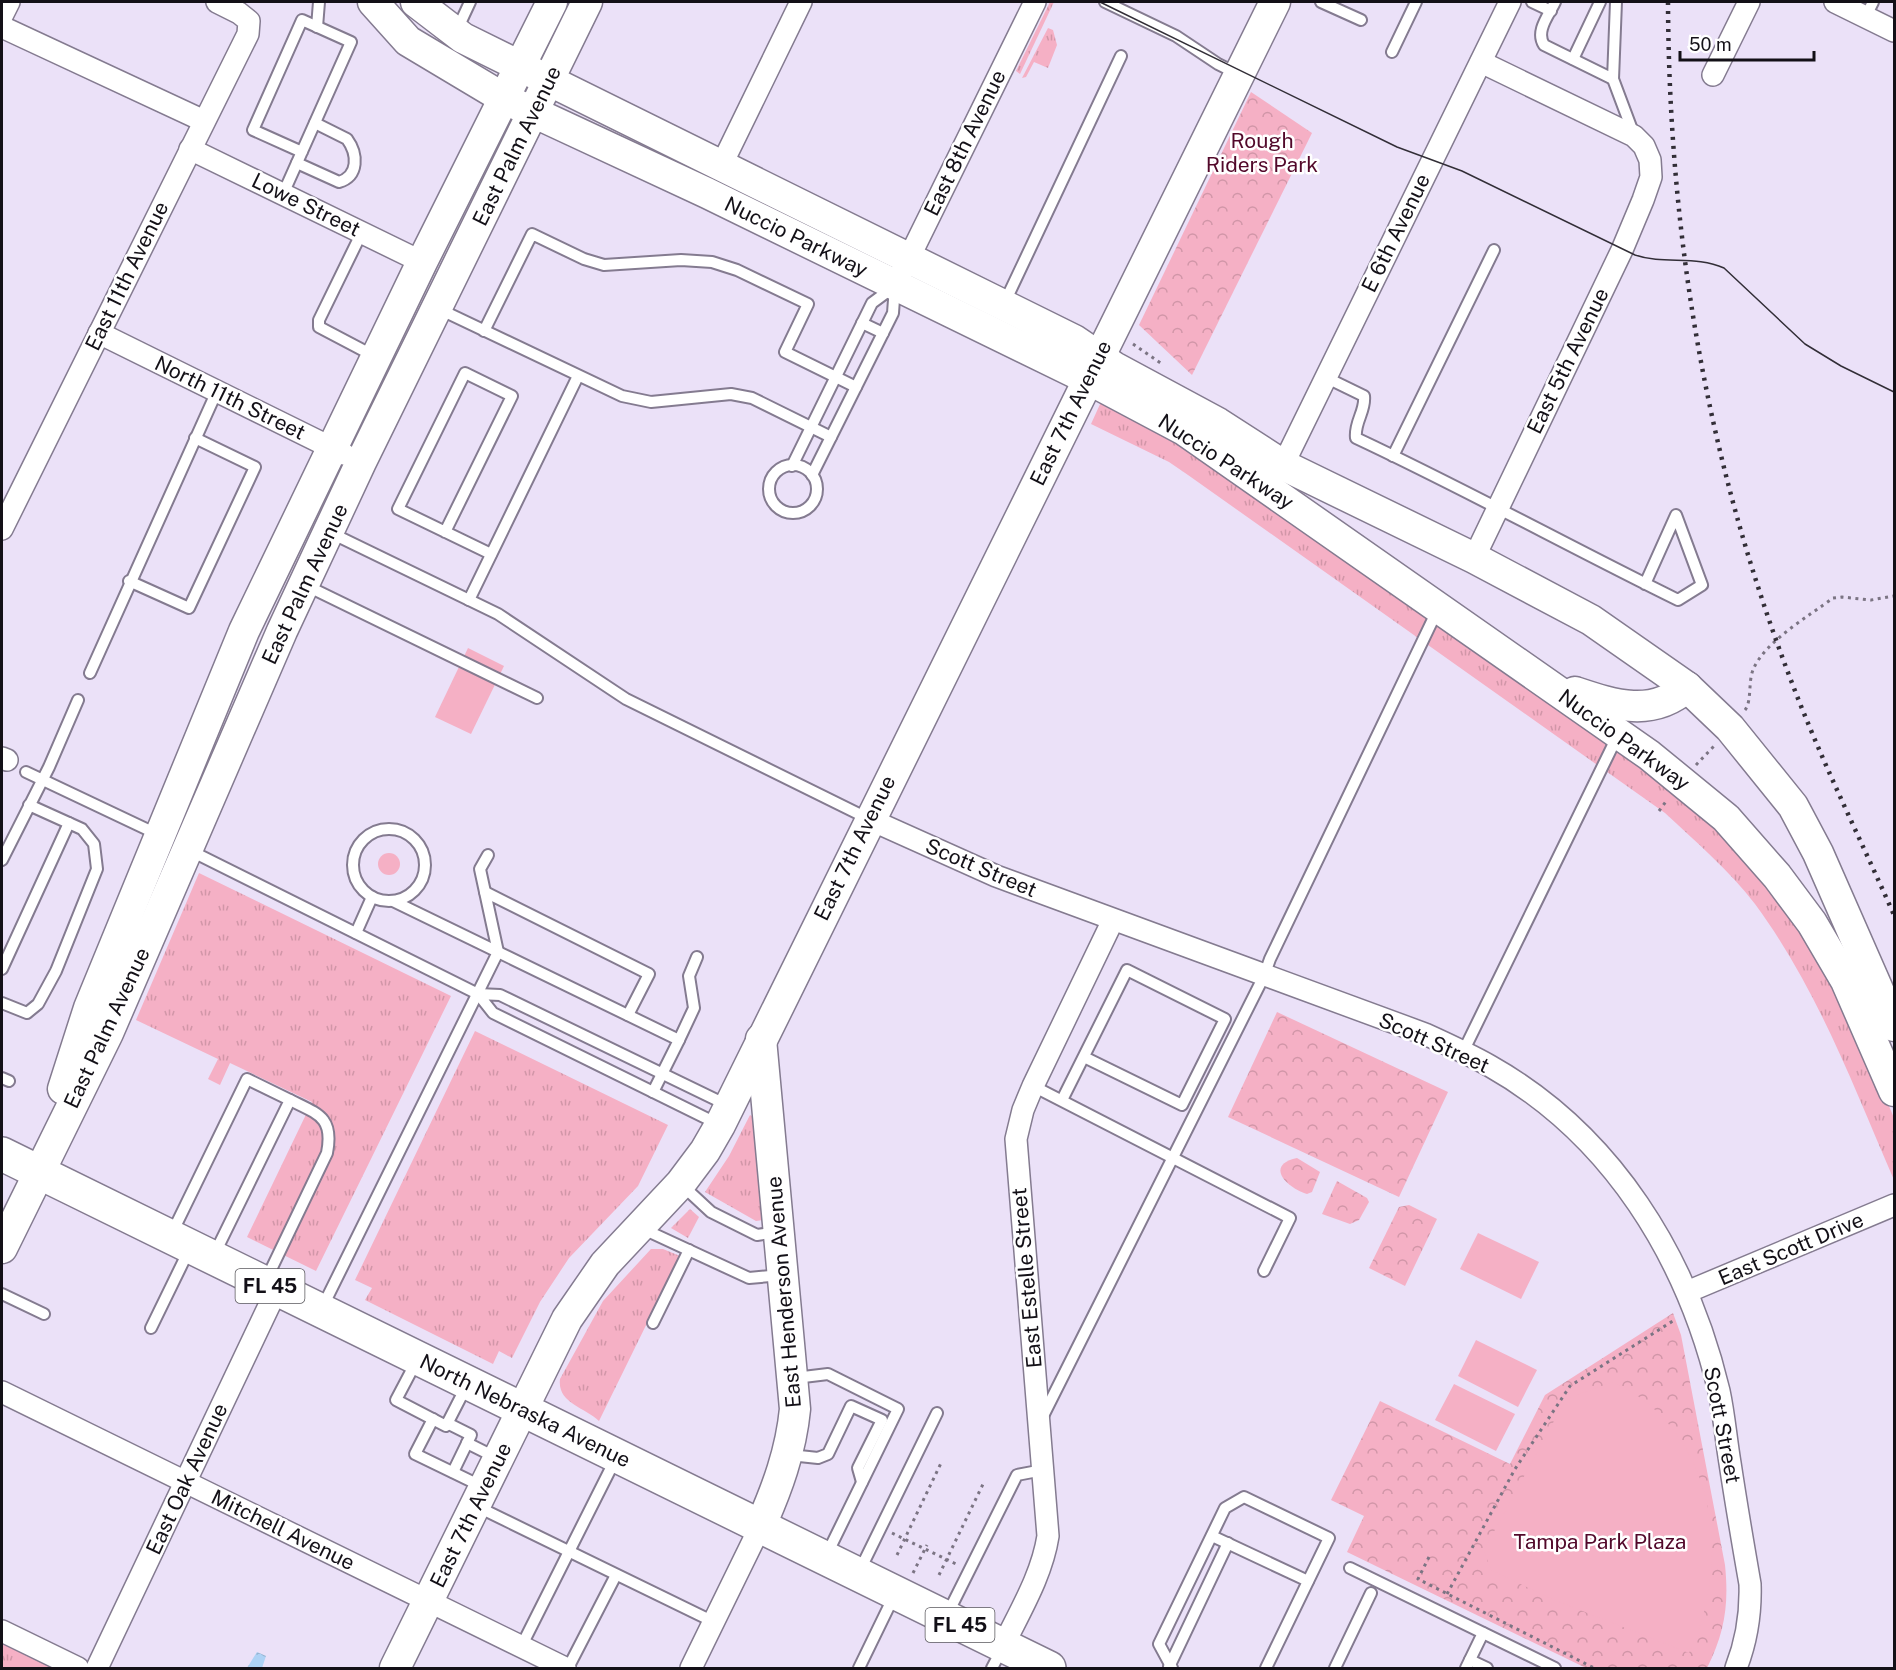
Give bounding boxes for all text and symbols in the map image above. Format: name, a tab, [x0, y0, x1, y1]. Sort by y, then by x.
scale bar	[1680, 24, 1814, 62]
text: 50 m	[1689, 34, 1732, 55]
street label: East Palm Avenue	[467, 62, 566, 230]
street label: East 8th Avenue	[918, 66, 1011, 220]
park label: Rough Riders Park	[1206, 128, 1318, 177]
street label: Lowe Street	[248, 167, 365, 242]
street label: E 6th Avenue	[1356, 169, 1435, 296]
street label: Nuccio Parkway	[720, 191, 872, 282]
street label: East 11th Avenue	[80, 197, 173, 354]
street label: East 5th Avenue	[1521, 284, 1614, 438]
street label: East 7th Avenue	[1025, 336, 1116, 489]
street label: North 11th Street	[151, 350, 310, 445]
street label: Nuccio Parkway	[1154, 409, 1299, 515]
street label: East Palm Avenue	[256, 499, 353, 668]
street label: Nuccio Parkway	[1554, 684, 1695, 796]
street label: East 7th Avenue	[809, 771, 900, 924]
street label: Scott Street	[922, 833, 1041, 902]
street label: East Palm Avenue	[58, 943, 155, 1112]
street label: Scott Street	[1375, 1007, 1493, 1078]
street label: East Henderson Avenue	[761, 1175, 806, 1409]
street label: East Estelle Street	[1006, 1187, 1047, 1369]
street label: East Scott Drive	[1714, 1207, 1867, 1290]
road number: FL 45	[236, 1269, 304, 1303]
street label: North Nebraska Avenue	[416, 1349, 635, 1472]
street label: Scott Street	[1699, 1364, 1746, 1485]
street label: East Oak Avenue	[141, 1399, 233, 1558]
street label: East 7th Avenue	[425, 1438, 516, 1591]
street label: Mitchell Avenue	[207, 1484, 359, 1575]
park label: Tampa Park Plaza	[1514, 1529, 1686, 1554]
road number: FL 45	[926, 1608, 994, 1642]

